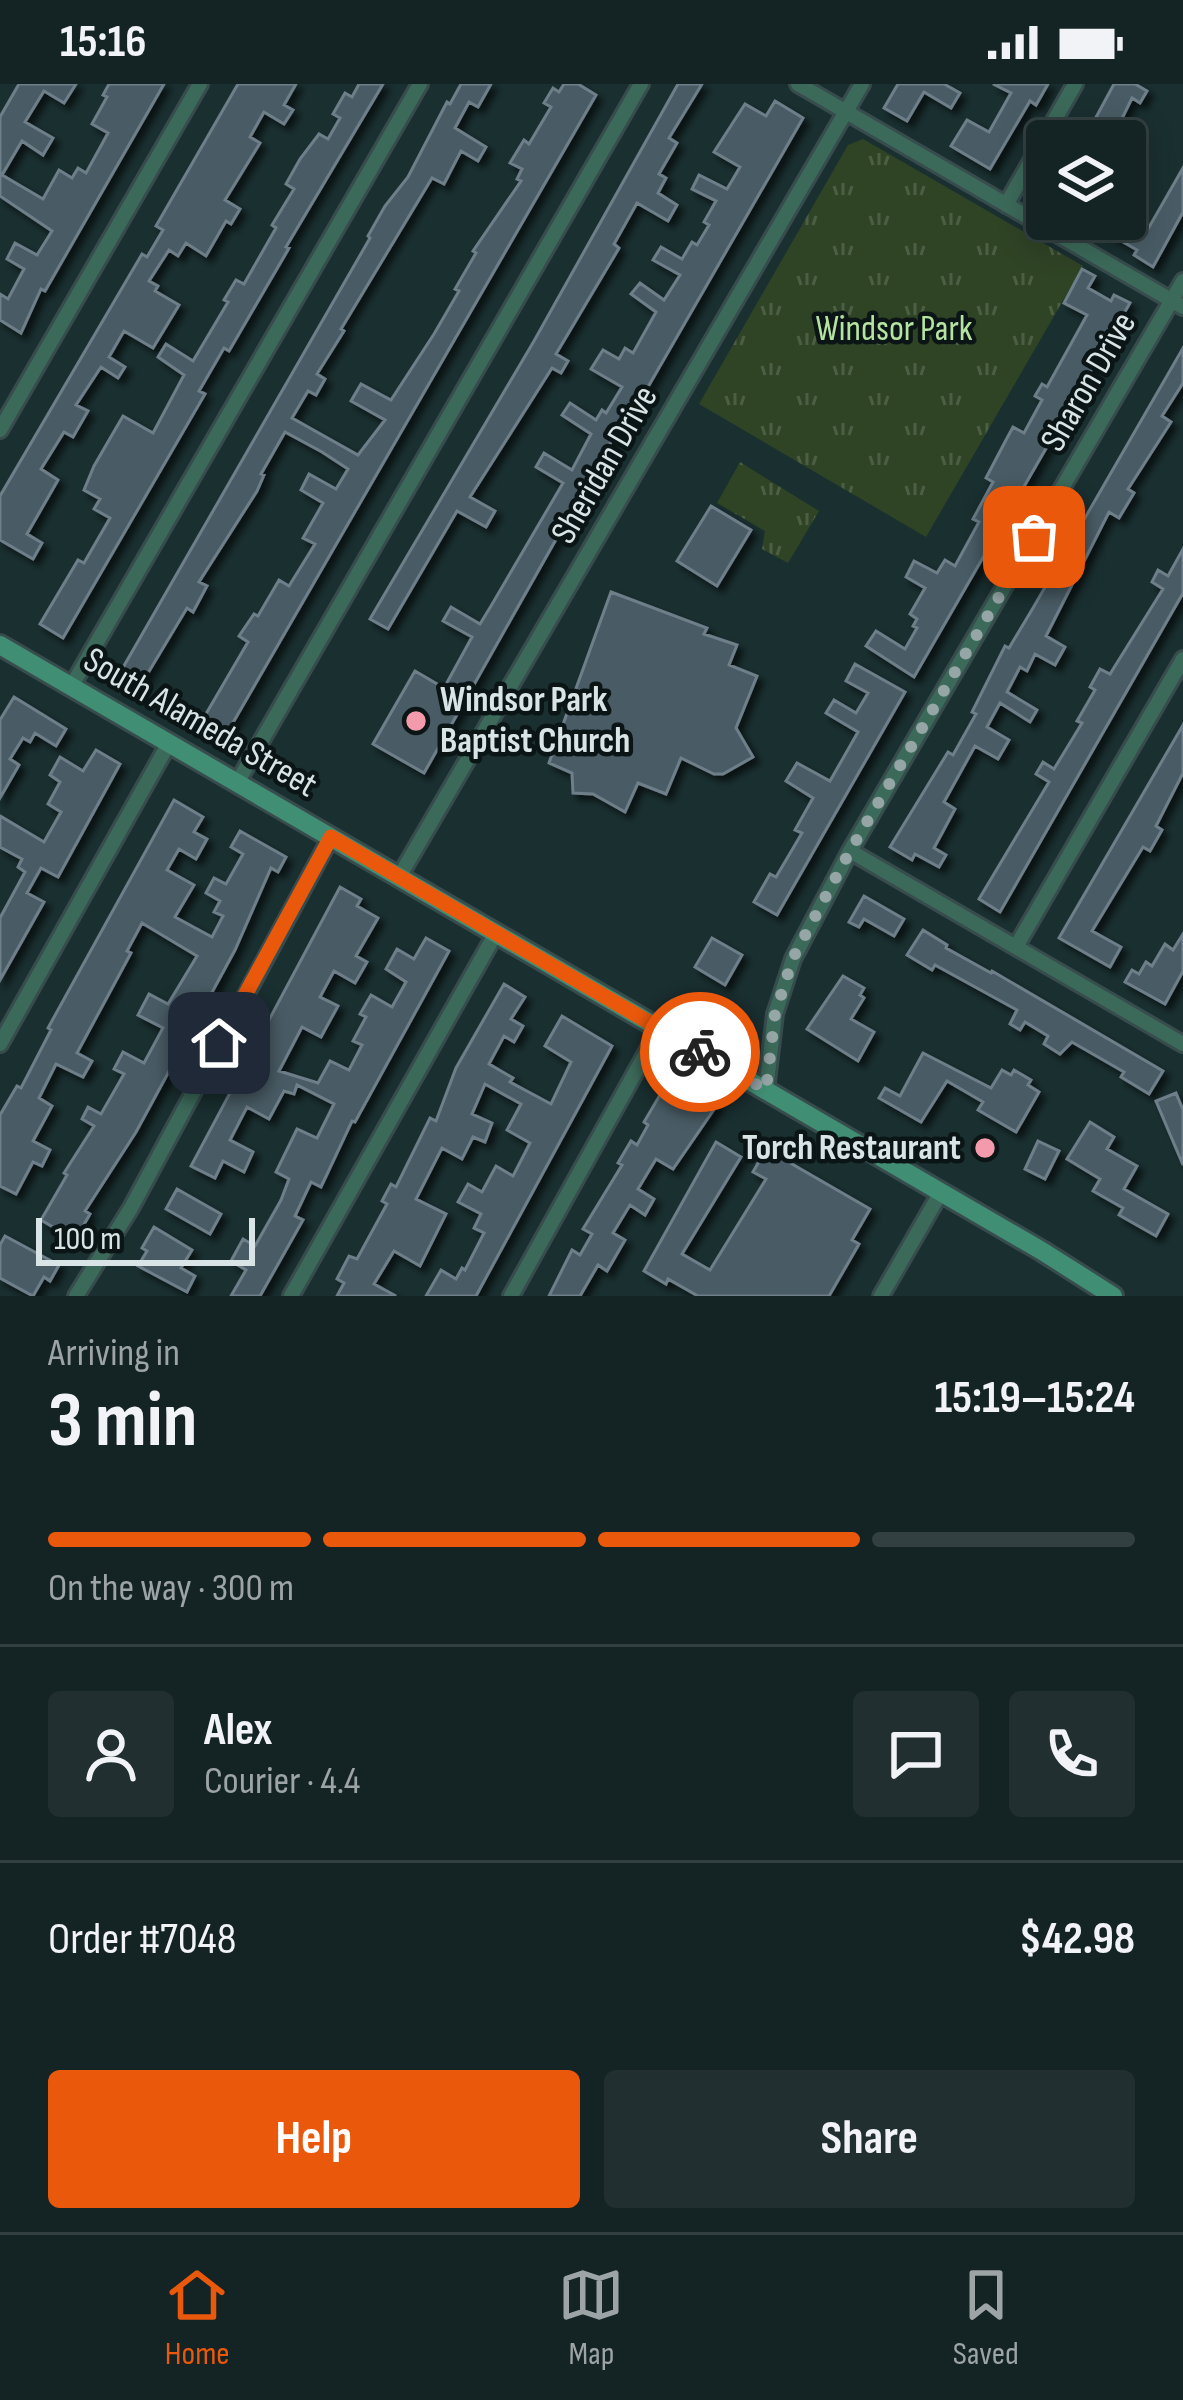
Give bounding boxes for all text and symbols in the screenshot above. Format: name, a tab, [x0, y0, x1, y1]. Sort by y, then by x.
text: 15:16	[60, 15, 146, 70]
map controls	[1026, 120, 1146, 240]
button: layers	[1026, 120, 1146, 240]
street label: Sharon Drive	[1032, 305, 1146, 459]
park label: Windsor Park	[815, 308, 973, 351]
street label: Sheridan Drive	[543, 378, 667, 552]
pin	[983, 486, 1085, 588]
icon: bag	[1001, 504, 1067, 570]
street label: South Alameda Street	[76, 639, 324, 807]
place label: Windsor Park Baptist Church	[440, 679, 630, 763]
marker: Windsor Park Baptist Church	[403, 708, 429, 734]
pin	[168, 992, 270, 1094]
courier	[640, 992, 760, 1112]
icon: home	[186, 1010, 252, 1076]
icon: bike	[667, 1019, 733, 1085]
place label: Torch Restaurant	[742, 1127, 961, 1170]
marker: Torch Restaurant	[972, 1135, 998, 1161]
scale bar	[36, 1212, 255, 1265]
text: 100 m	[54, 1219, 121, 1259]
text: Arriving in	[48, 1330, 180, 1377]
text: 15:19–15:24	[934, 1371, 1135, 1426]
text: 3 min	[48, 1375, 197, 1468]
text: On the way · 300 m	[48, 1565, 294, 1612]
button: person	[48, 1691, 174, 1817]
button: chat	[853, 1691, 979, 1817]
button: phone	[1009, 1691, 1135, 1817]
text: Alex	[204, 1703, 272, 1758]
text: Courier · 4.4	[204, 1758, 360, 1805]
text: Order #7048	[48, 1912, 236, 1967]
text: $42.98	[1019, 1912, 1135, 1967]
button: Help	[48, 2070, 580, 2208]
button: Share	[604, 2070, 1135, 2208]
tab: Home	[164, 2262, 230, 2374]
tab: Map	[558, 2262, 624, 2374]
tab: Saved	[953, 2262, 1019, 2374]

